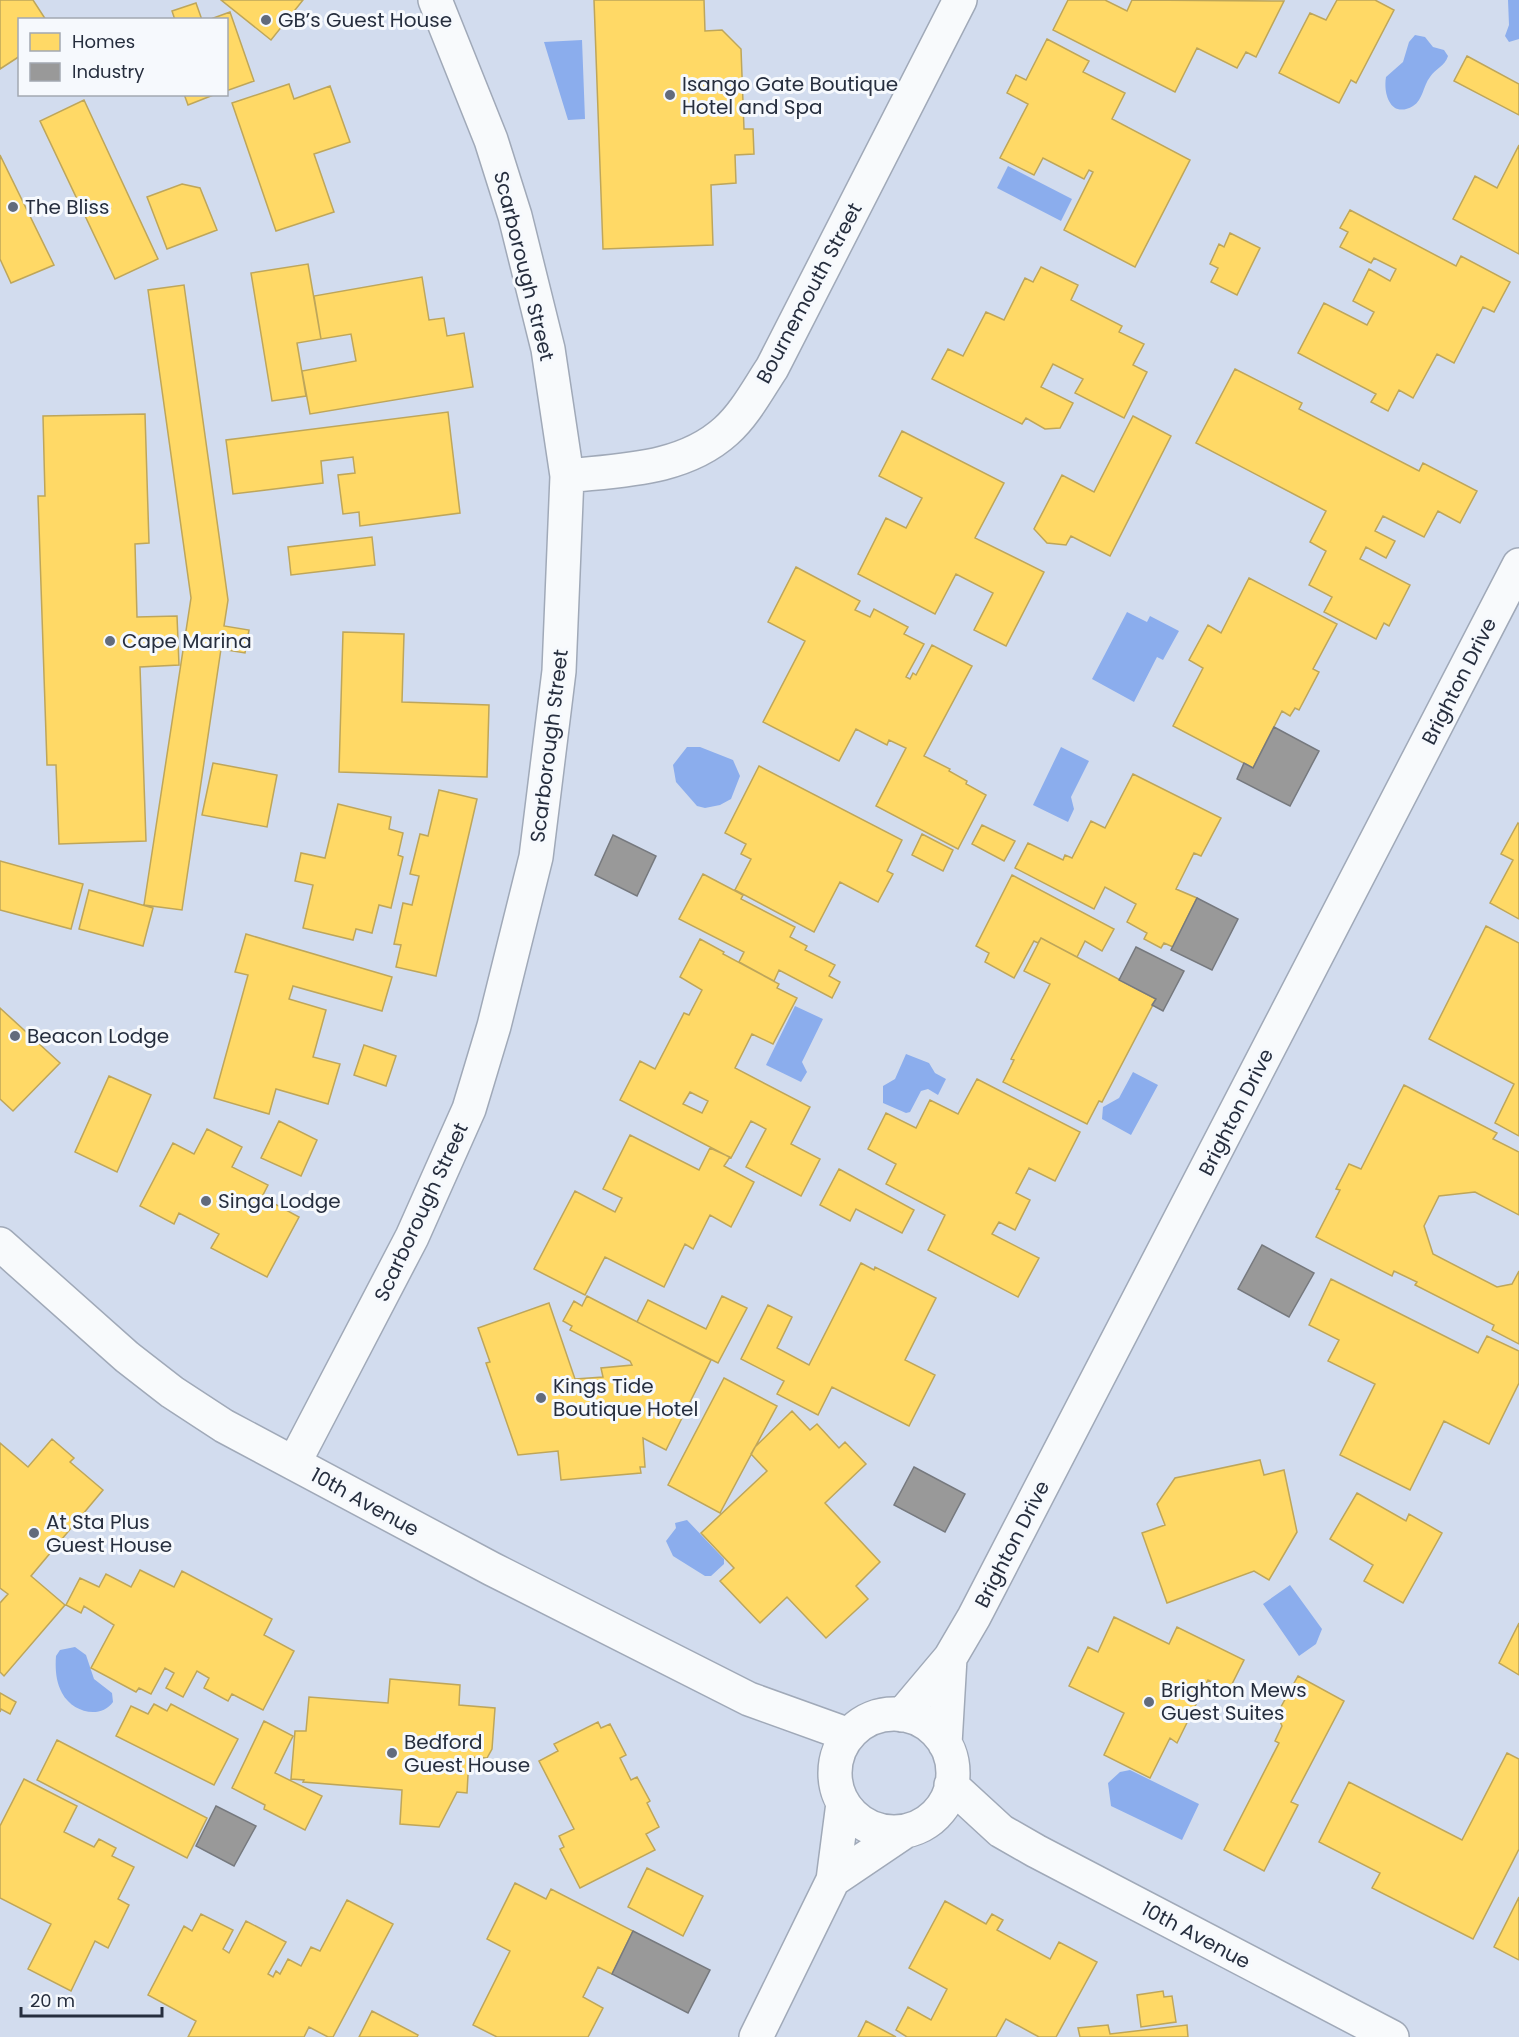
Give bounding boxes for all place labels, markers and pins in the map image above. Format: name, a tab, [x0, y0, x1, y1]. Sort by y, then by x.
place label: GB’s Guest House	[278, 6, 452, 34]
marker: GB’s Guest House	[259, 13, 273, 27]
place label: Isango Gate Boutique Hotel and Spa	[682, 70, 898, 121]
marker: Isango Gate Boutique Hotel and Spa	[663, 88, 677, 102]
place label: The Bliss	[25, 193, 109, 221]
marker: The Bliss	[6, 200, 20, 214]
place label: Cape Marina	[122, 627, 252, 655]
marker: Cape Marina	[103, 634, 117, 648]
place label: Beacon Lodge	[27, 1022, 169, 1050]
marker: Beacon Lodge	[8, 1029, 22, 1043]
place label: Singa Lodge	[218, 1187, 341, 1215]
marker: Singa Lodge	[199, 1194, 213, 1208]
place label: Kings Tide Boutique Hotel	[553, 1372, 698, 1423]
marker: Kings Tide Boutique Hotel	[534, 1391, 548, 1405]
place label: At Sta Plus Guest House	[46, 1508, 172, 1559]
marker: At Sta Plus Guest House	[27, 1526, 41, 1540]
place label: Brighton Mews Guest Suites	[1161, 1676, 1307, 1727]
marker: Brighton Mews Guest Suites	[1142, 1695, 1156, 1709]
place label: Bedford Guest House	[404, 1728, 530, 1779]
marker: Bedford Guest House	[385, 1746, 399, 1760]

